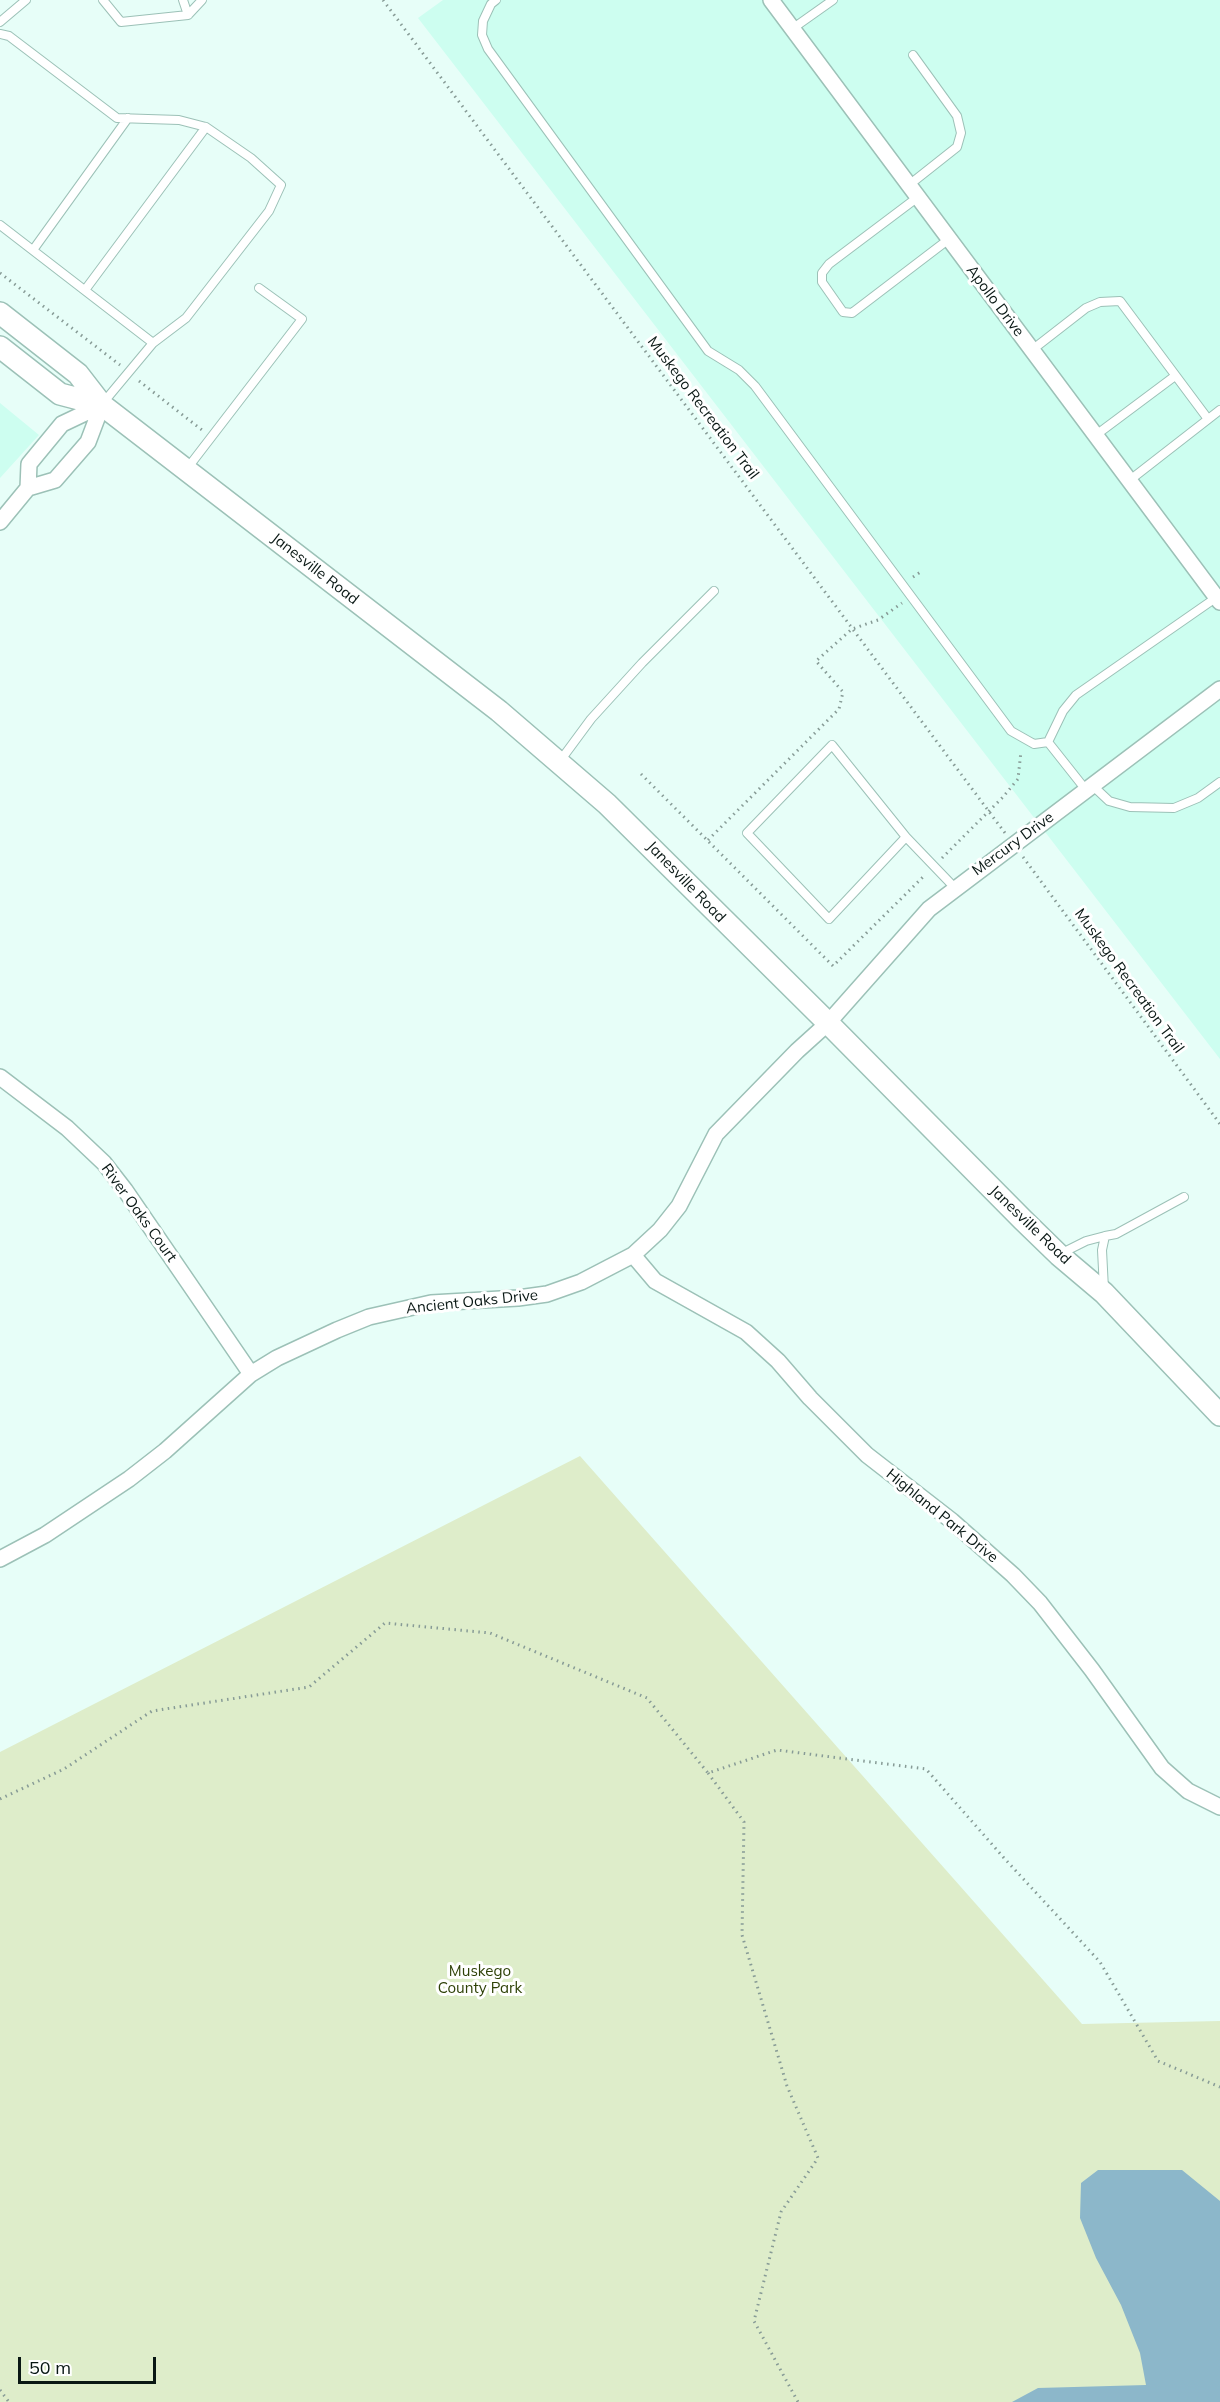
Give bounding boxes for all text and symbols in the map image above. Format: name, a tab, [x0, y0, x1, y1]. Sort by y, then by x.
street label: Apollo Drive	[962, 262, 1028, 340]
street label: Muskego Recreation Trail	[643, 333, 763, 483]
street label: Janesville Road	[268, 529, 362, 609]
street label: Mercury Drive	[969, 808, 1057, 880]
street label: Janesville Road	[643, 838, 729, 926]
street label: Muskego Recreation Trail	[1071, 905, 1187, 1057]
street label: River Oaks Court	[97, 1160, 181, 1266]
street label: Janesville Road	[986, 1182, 1074, 1268]
street label: Ancient Oaks Drive	[405, 1286, 539, 1318]
street label: Highland Park Drive	[882, 1465, 1002, 1567]
park label: Muskego County Park	[438, 1962, 522, 1997]
scale bar	[21, 2345, 159, 2383]
text: 50 m	[29, 2356, 71, 2379]

